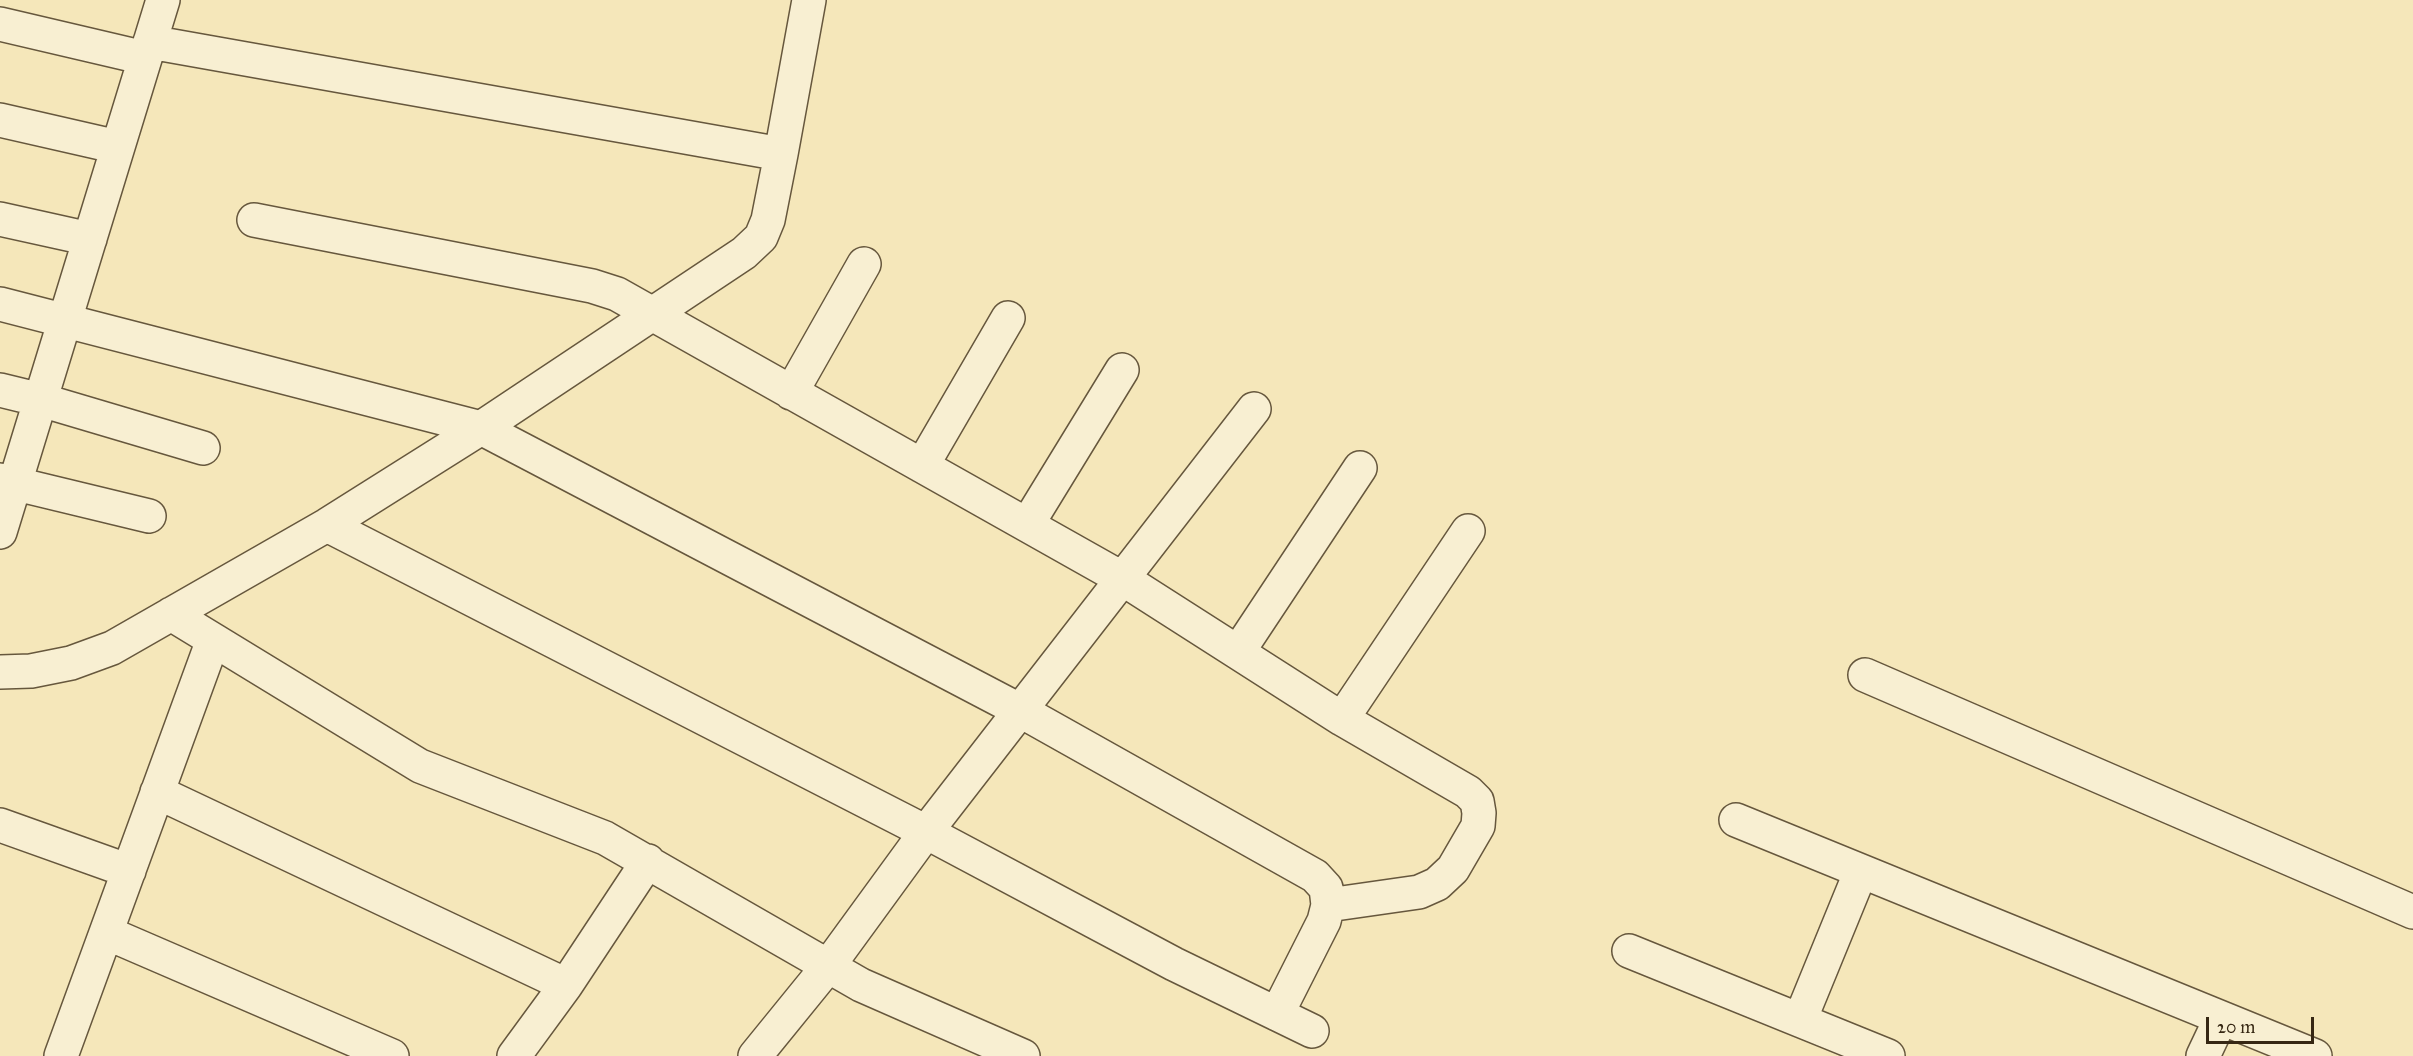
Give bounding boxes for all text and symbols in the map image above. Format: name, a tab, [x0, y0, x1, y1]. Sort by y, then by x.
scale bar	[2209, 1005, 2317, 1043]
text: 20 m	[2217, 1016, 2255, 1038]

